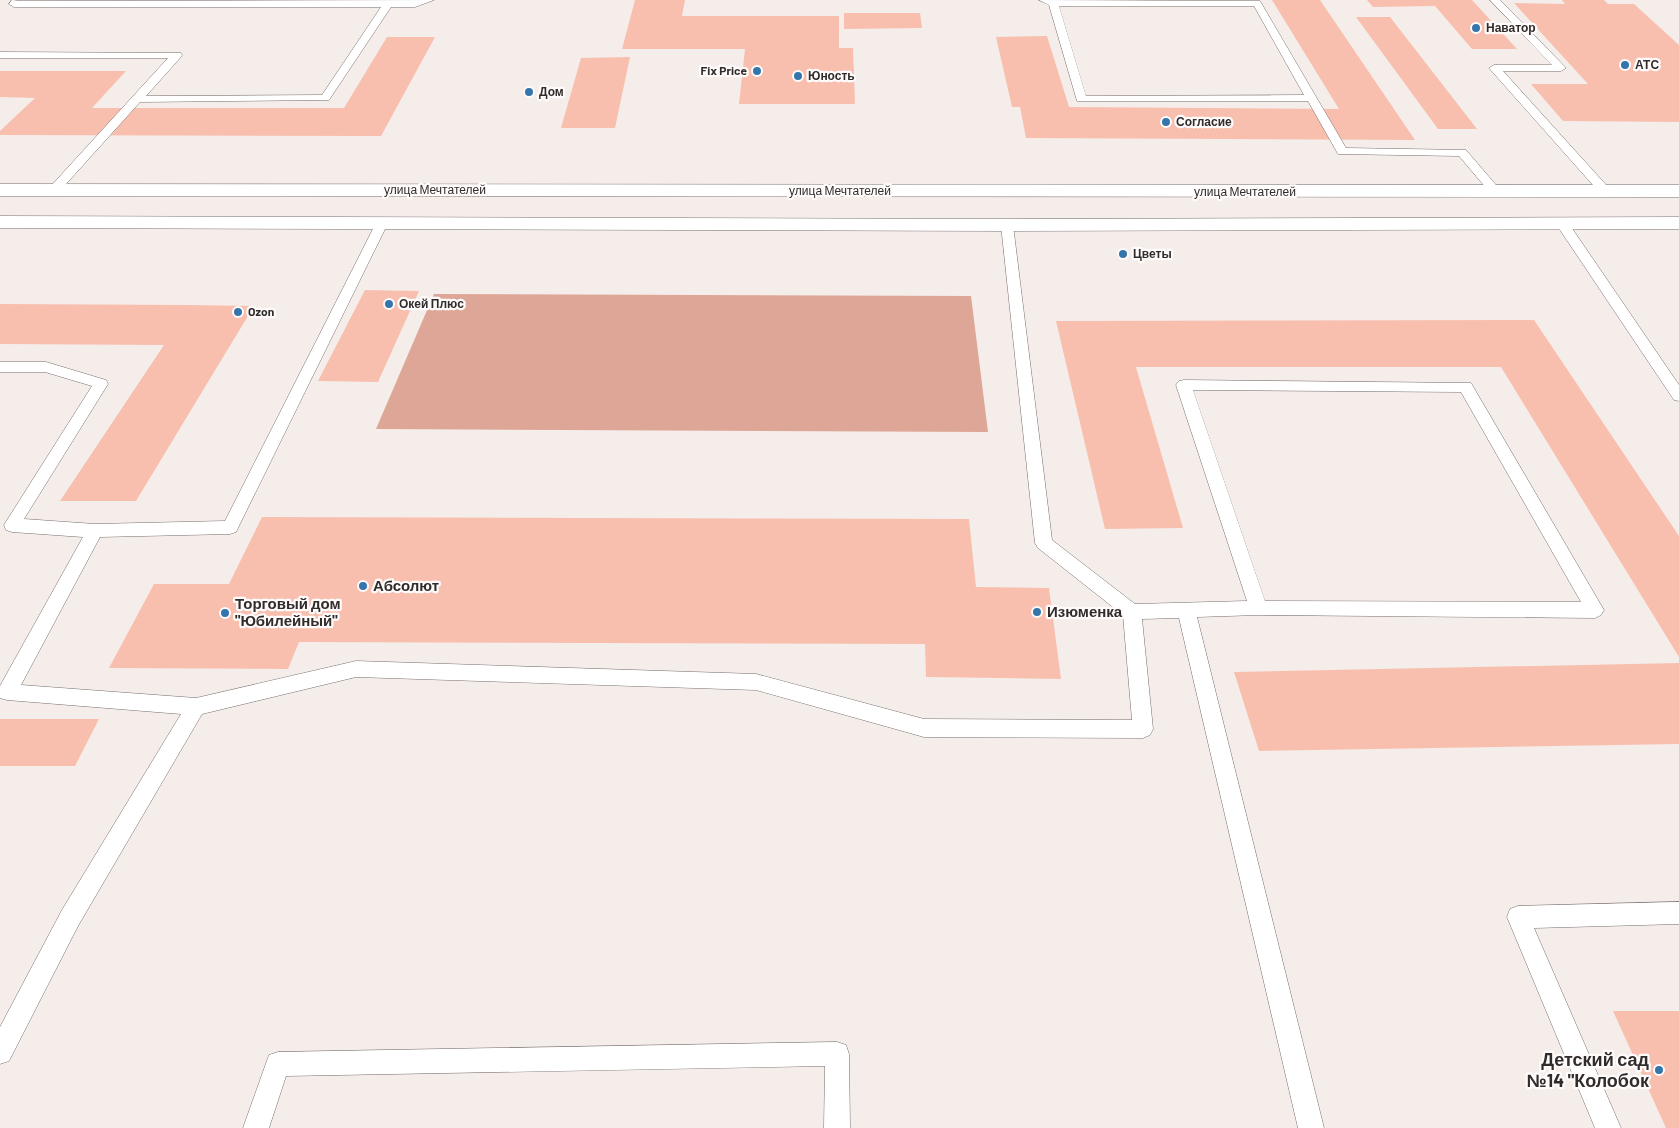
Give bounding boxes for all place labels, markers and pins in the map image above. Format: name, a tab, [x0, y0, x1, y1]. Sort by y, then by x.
place label: Наватор	[1486, 20, 1536, 35]
marker: Наватор	[1470, 22, 1482, 34]
place label: АТС	[1635, 57, 1659, 71]
marker: АТС	[1619, 59, 1631, 71]
place label: Fix Price	[701, 63, 747, 77]
marker: Fix Price	[751, 65, 763, 77]
place label: Юность	[808, 68, 855, 82]
marker: Юность	[792, 70, 804, 82]
place label: Дом	[539, 84, 564, 99]
marker: Дом	[523, 86, 535, 98]
place label: Согласие	[1176, 114, 1232, 128]
marker: Согласие	[1160, 116, 1172, 128]
place label: Цветы	[1133, 246, 1172, 261]
marker: Цветы	[1117, 248, 1129, 260]
place label: Окей Плюс	[399, 296, 464, 310]
marker: Окей Плюс	[383, 298, 395, 310]
place label: Ozon	[248, 304, 274, 318]
marker: Ozon	[232, 306, 244, 318]
place label: Абсолют	[373, 576, 439, 594]
marker: Абсолют	[357, 580, 369, 592]
place label: Торговый дом "Юбилейный"	[235, 594, 341, 629]
place label: Изюменка	[1047, 602, 1123, 620]
marker: Изюменка	[1031, 606, 1043, 618]
marker: Торговый дом "Юбилейный"	[219, 607, 231, 619]
place label: Детский сад №14 "Колобок	[1527, 1048, 1650, 1091]
marker: Детский сад №14 "Колобок	[1653, 1064, 1665, 1076]

